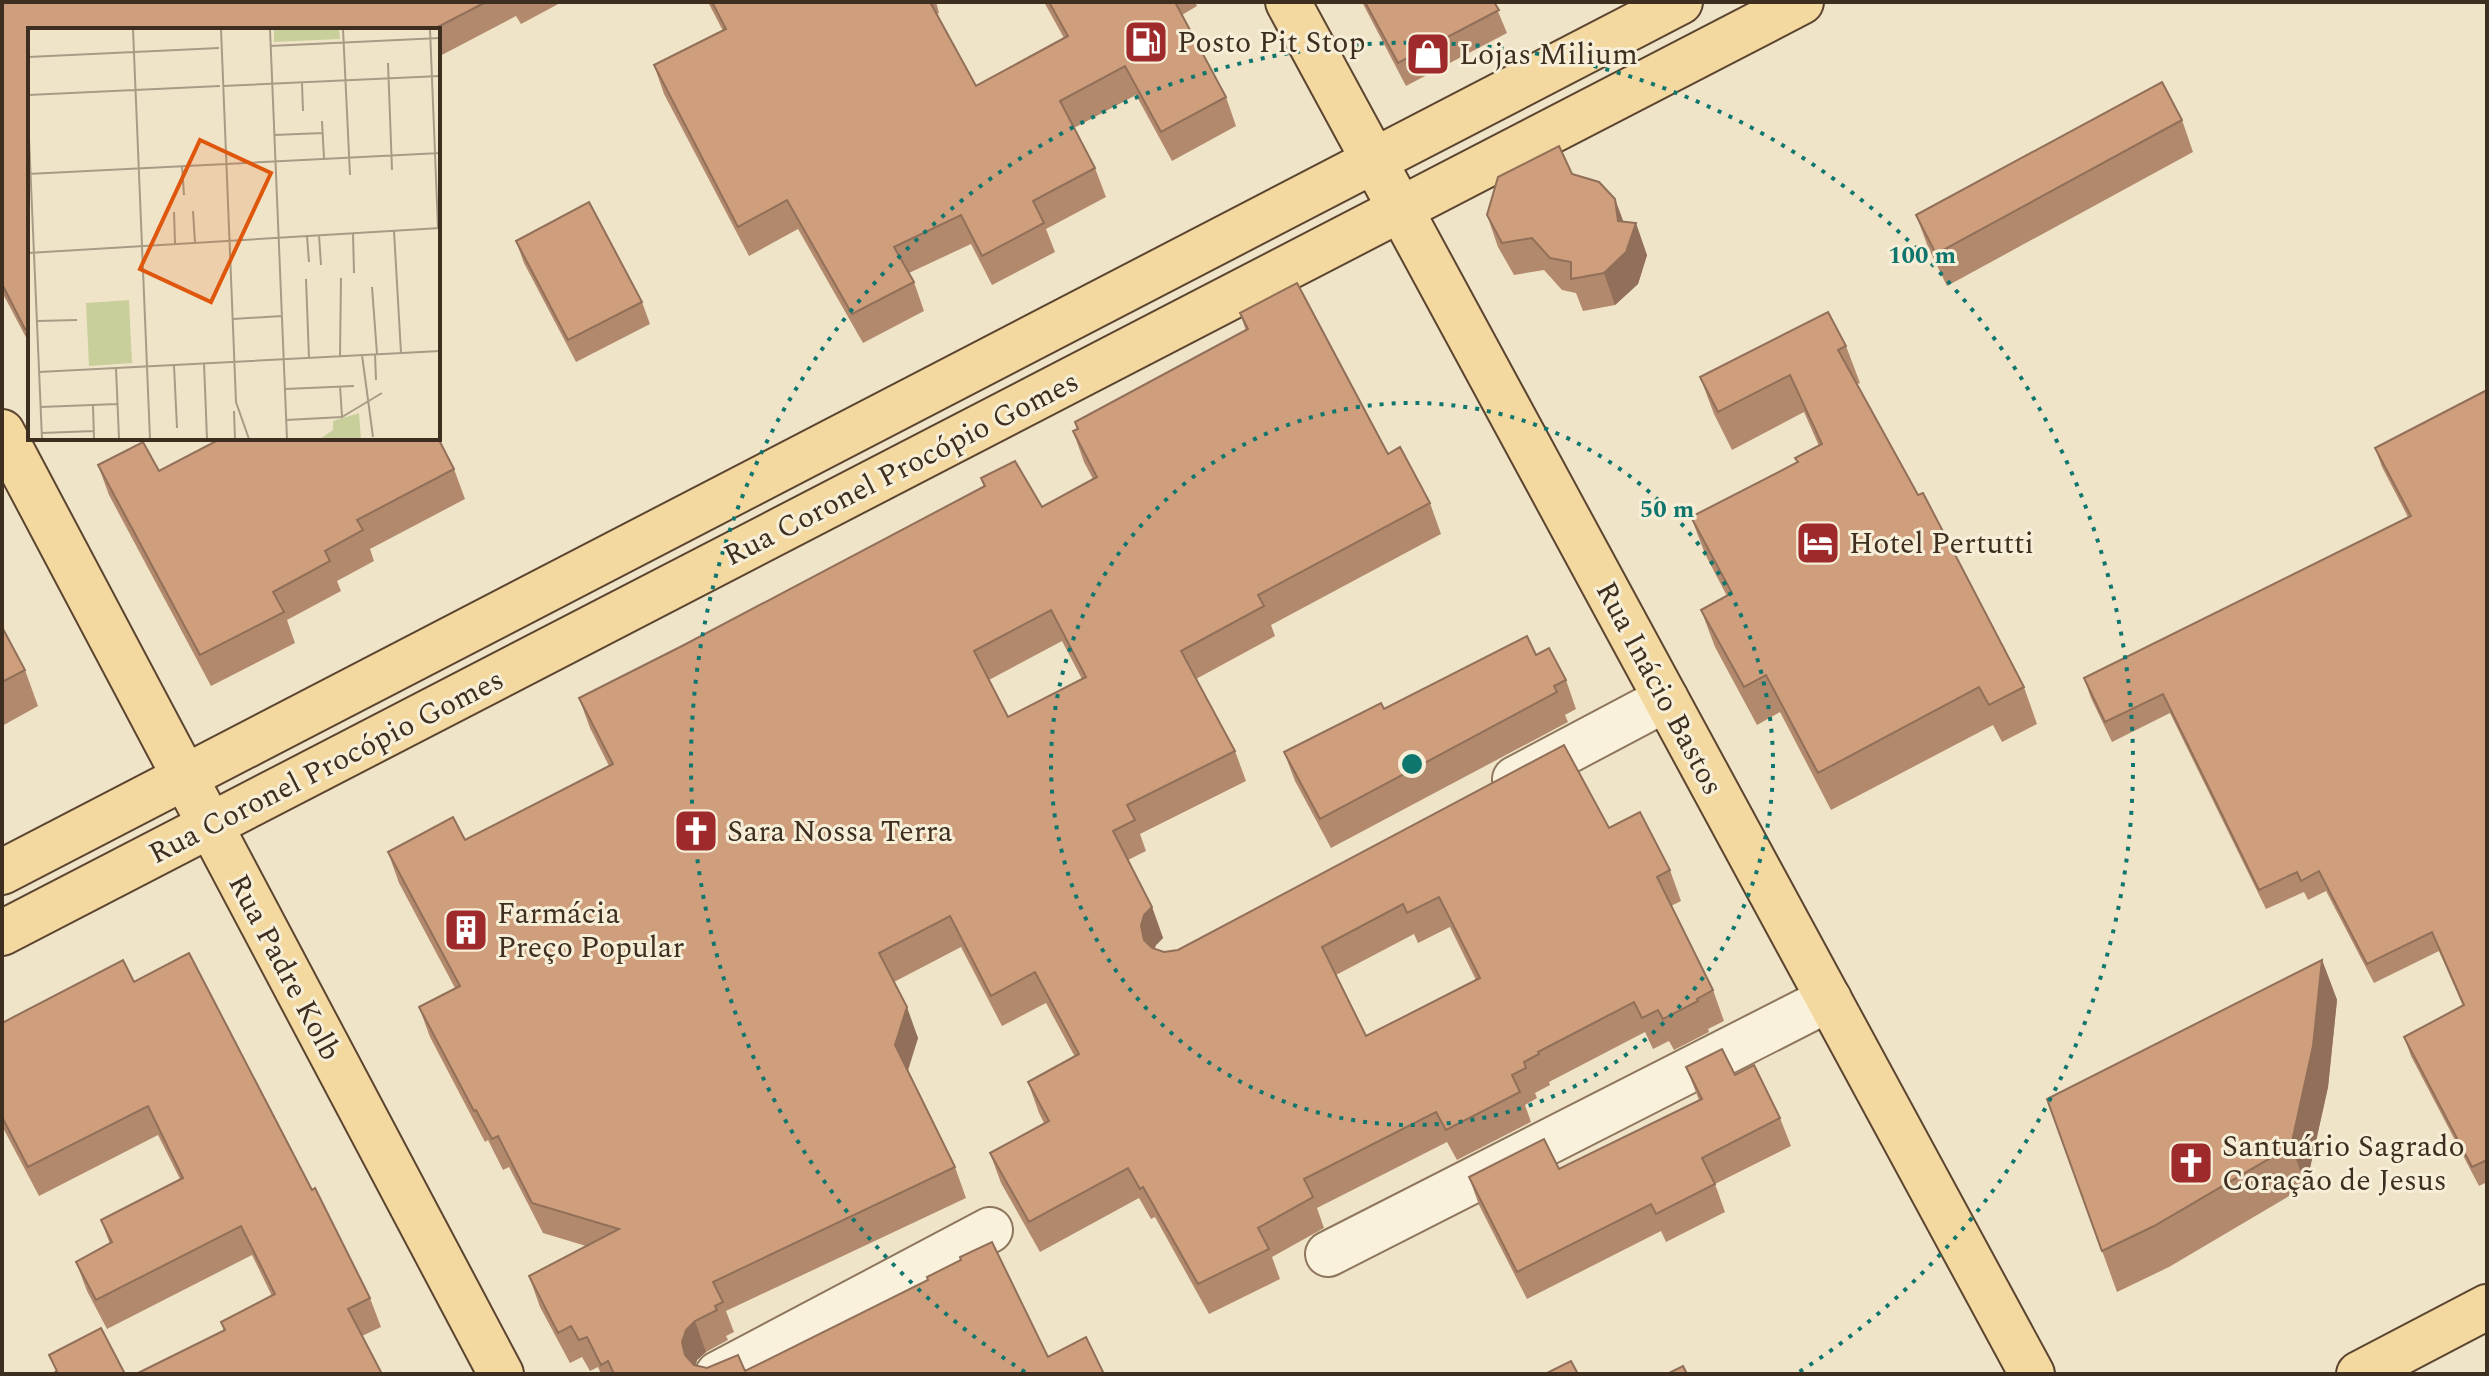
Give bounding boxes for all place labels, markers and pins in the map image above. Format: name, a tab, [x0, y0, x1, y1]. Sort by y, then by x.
fuel station icon: Posto Pit Stop	[1122, 18, 1170, 66]
place label: Posto Pit Stop	[1177, 20, 1365, 66]
shop icon: Lojas Milium	[1404, 30, 1452, 78]
place label: Lojas Milium	[1459, 32, 1638, 78]
hotel icon: Hotel Pertutti	[1794, 519, 1842, 567]
place label: Hotel Pertutti	[1849, 521, 2034, 567]
centre of rings	[1398, 750, 1426, 778]
church icon: Sara Nossa Terra	[672, 807, 720, 855]
place label: Sara Nossa Terra	[727, 809, 953, 855]
place label: Farmácia Preço Popular	[497, 891, 684, 971]
building icon: Farmácia Preço Popular	[442, 906, 490, 954]
place label: Santuário Sagrado Coração de Jesus	[2222, 1124, 2465, 1204]
church icon: Santuário Sagrado Coração de Jesus	[2167, 1139, 2215, 1187]

